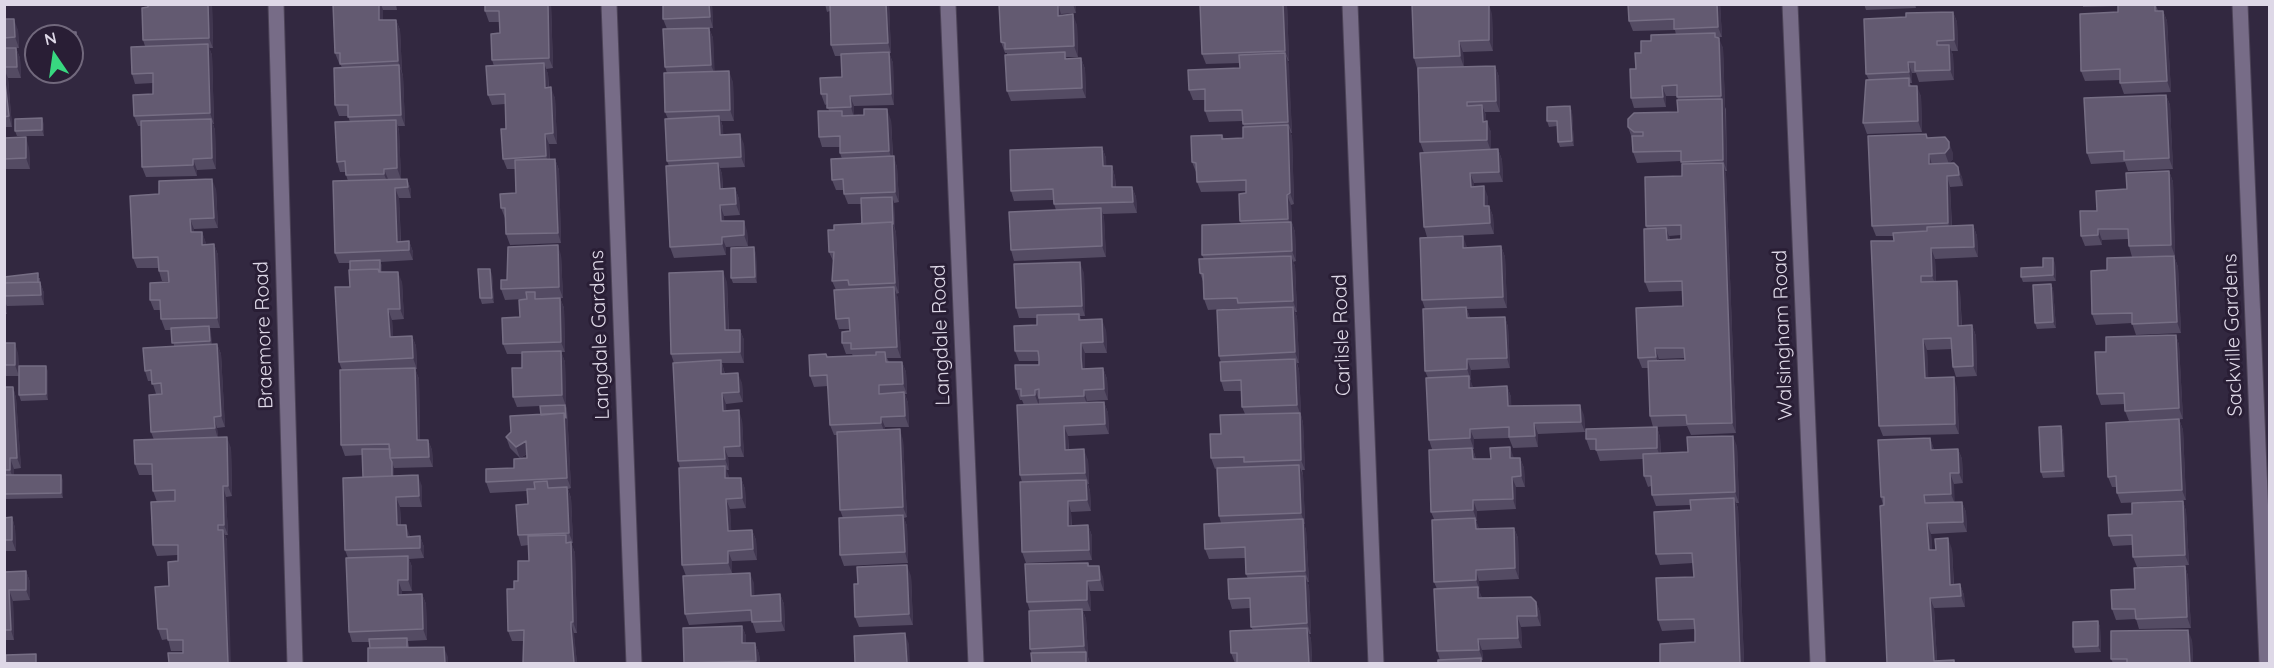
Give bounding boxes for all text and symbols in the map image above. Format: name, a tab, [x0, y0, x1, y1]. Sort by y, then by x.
north arrow	[24, 24, 84, 84]
text: N	[42, 27, 58, 49]
street label: Walsingham Road	[1768, 249, 1798, 421]
street label: Langdale Gardens	[585, 250, 615, 420]
street label: Sackville Gardens	[2218, 253, 2248, 417]
street label: Braemore Road	[249, 261, 279, 409]
street label: Langdale Road	[927, 264, 955, 406]
street label: Carlisle Road	[1328, 274, 1356, 396]

